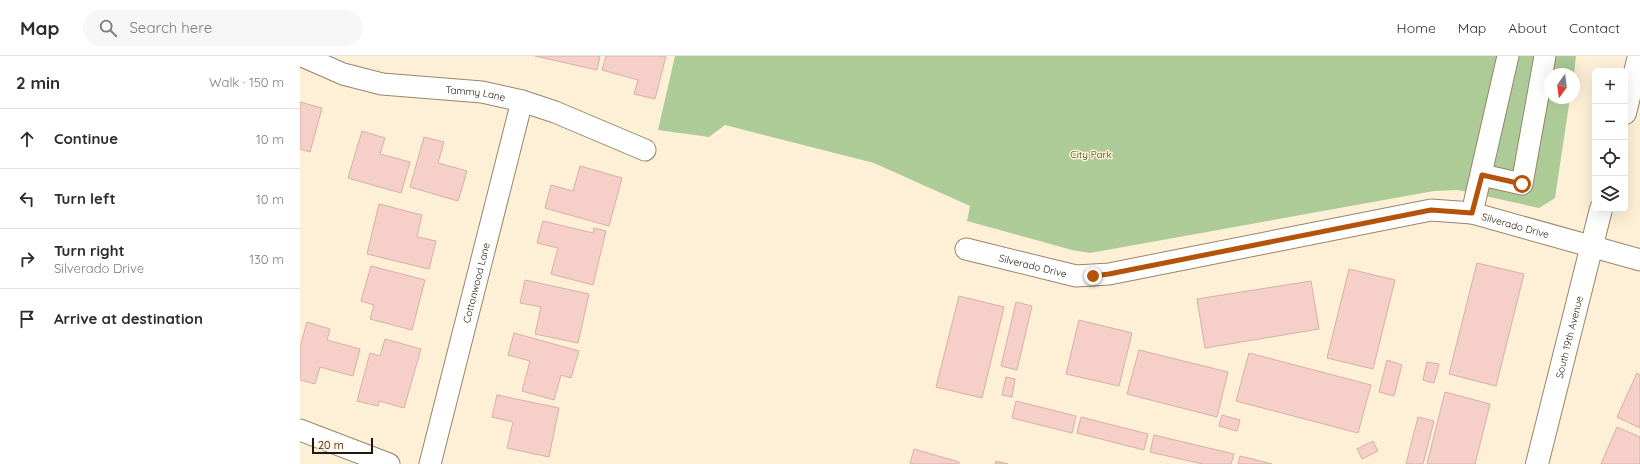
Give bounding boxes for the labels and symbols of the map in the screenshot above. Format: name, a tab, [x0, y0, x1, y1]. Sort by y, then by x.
north arrow	[1544, 68, 1580, 104]
street label: Tammy Lane	[445, 83, 507, 104]
park label: City Park	[1070, 148, 1112, 161]
route start	[1513, 175, 1531, 193]
street label: Silverado Drive	[1480, 210, 1551, 241]
street label: Cottonwood Lane	[460, 241, 492, 324]
street label: Silverado Drive	[998, 251, 1069, 280]
route end	[1084, 267, 1102, 285]
street label: South 19th Avenue	[1552, 294, 1586, 380]
scale bar	[312, 436, 373, 455]

